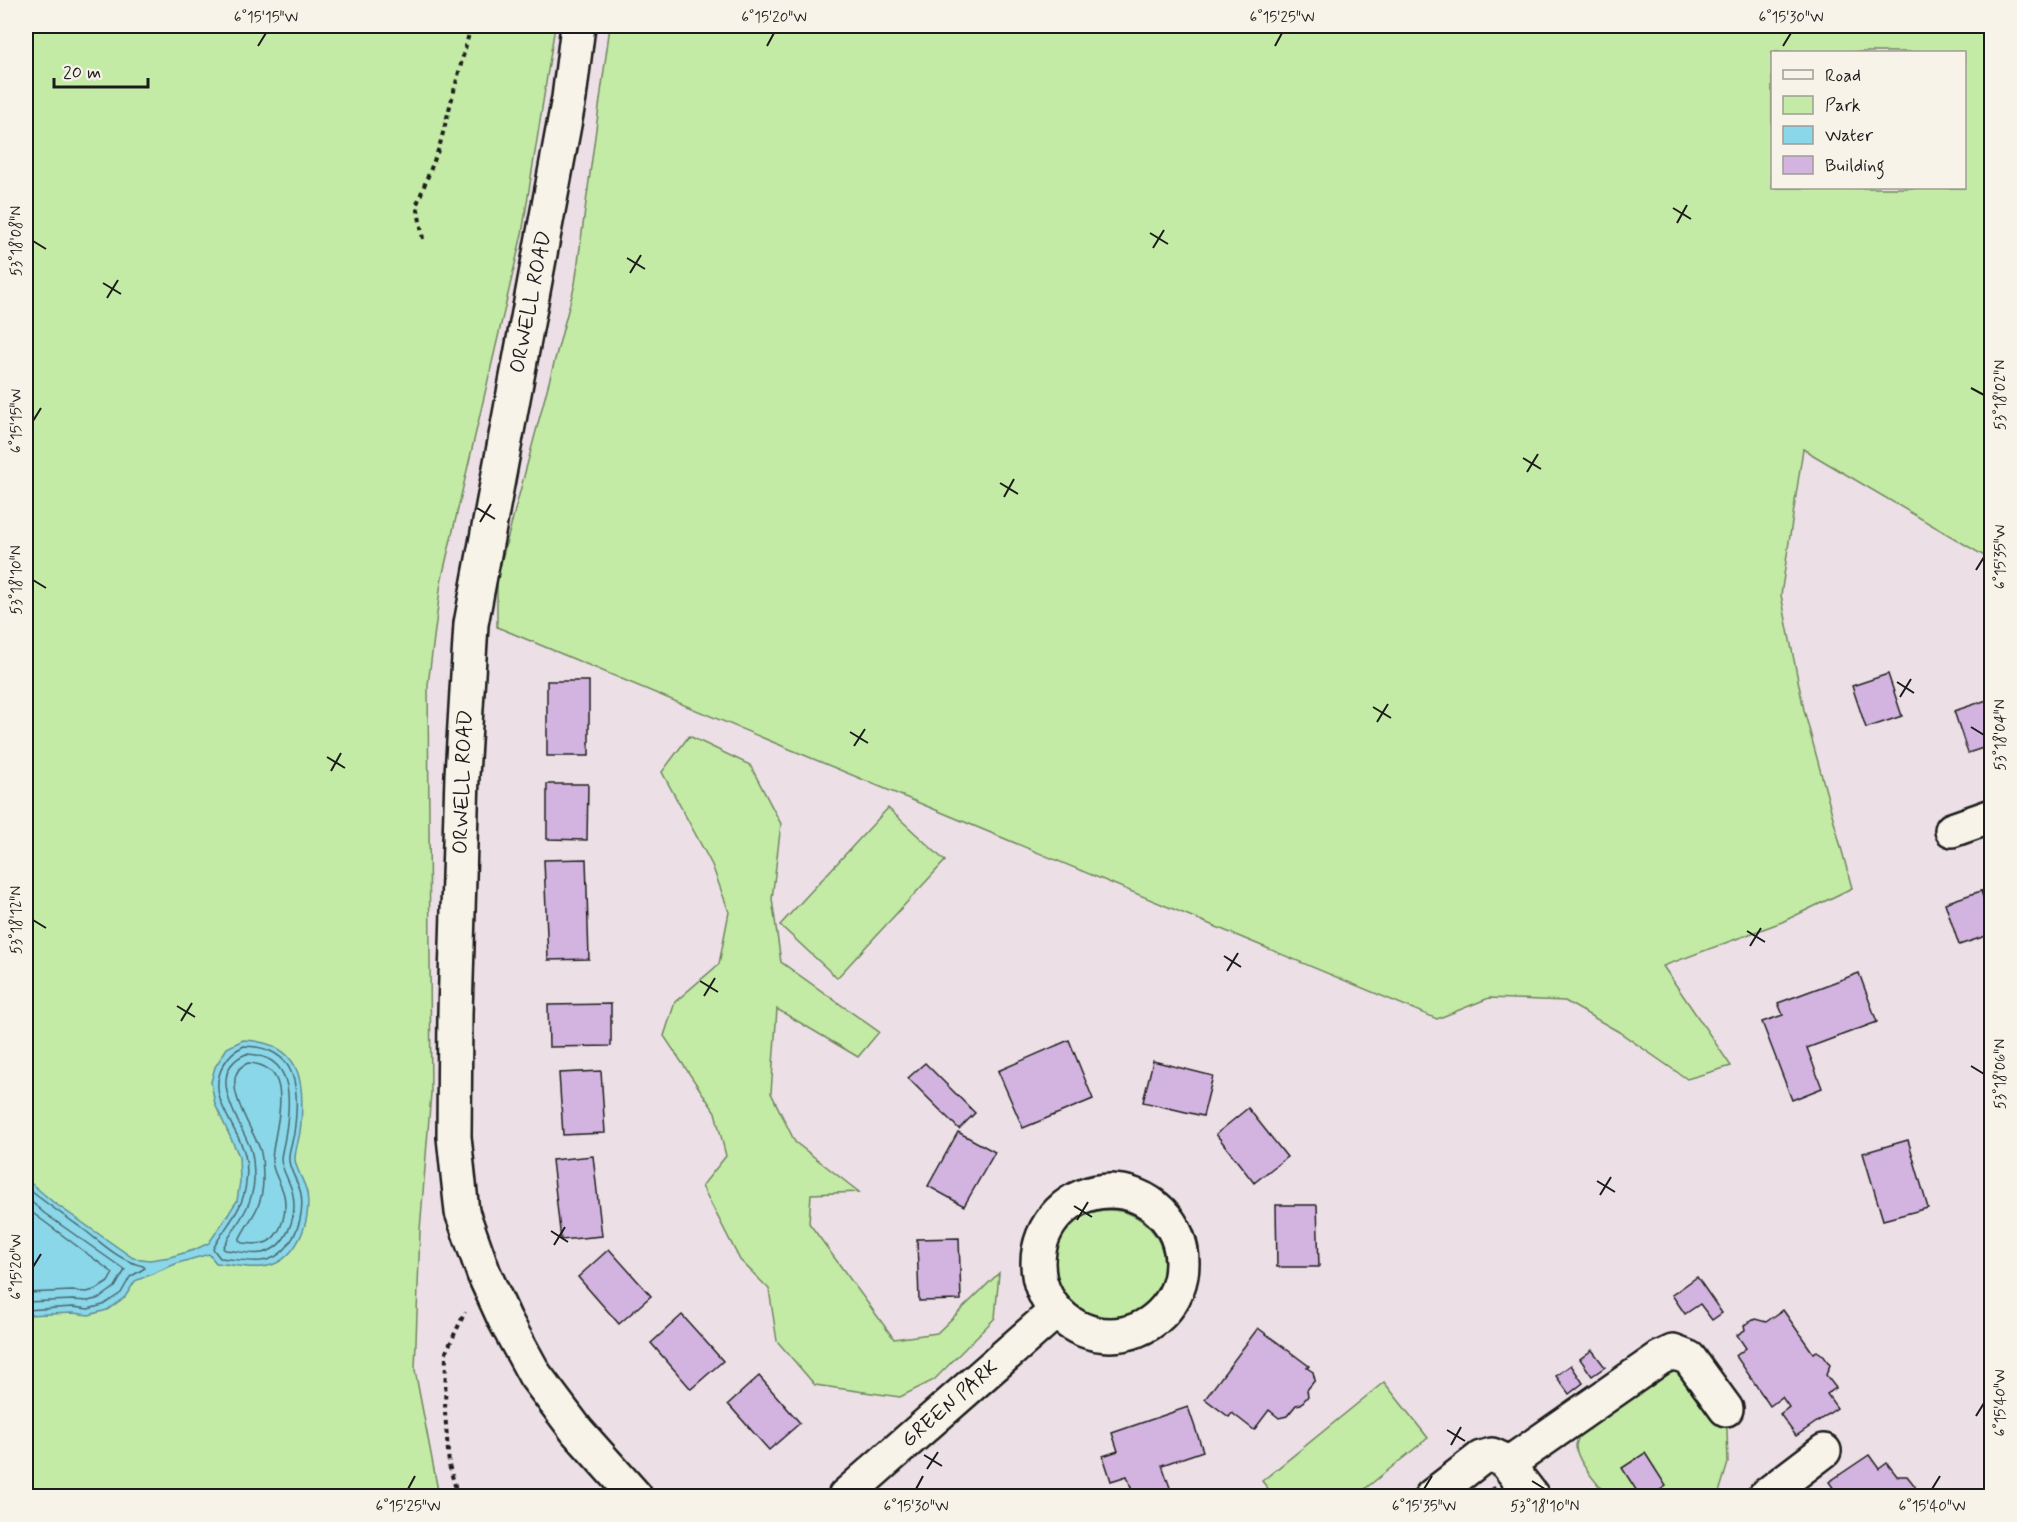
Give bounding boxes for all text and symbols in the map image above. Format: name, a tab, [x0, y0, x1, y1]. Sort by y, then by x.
text: 6°15'15"W	[234, 8, 298, 28]
text: 6°15'20"W	[741, 8, 807, 28]
text: 6°15'25"W	[1249, 8, 1315, 28]
text: 6°15'30"W	[1758, 8, 1824, 28]
scale bar	[54, 51, 148, 89]
legend	[1771, 51, 1966, 189]
text: 20 m	[63, 61, 101, 85]
text: Road	[1825, 64, 1861, 88]
text: Park	[1825, 94, 1861, 118]
text: Water	[1825, 124, 1874, 148]
text: Building	[1825, 154, 1885, 180]
text: 53°18'08"N	[7, 206, 27, 276]
street label: ORWELL ROAD	[503, 228, 559, 376]
text: 53°18'02"N	[1991, 360, 2011, 430]
text: 6°15'15"W	[7, 389, 27, 453]
text: 6°15'35"W	[1991, 525, 2011, 589]
text: 53°18'10"N	[7, 545, 27, 615]
text: 53°18'04"N	[1991, 699, 2011, 771]
street label: ORWELL ROAD	[446, 709, 480, 855]
text: 53°18'12"N	[7, 886, 27, 954]
text: 53°18'06"N	[1991, 1039, 2011, 1109]
text: 6°15'20"W	[7, 1234, 27, 1300]
street label: GREEN PARK	[895, 1354, 1005, 1454]
text: 6°15'40"W	[1991, 1369, 2011, 1437]
text: 6°15'25"W	[375, 1497, 441, 1517]
text: 6°15'30"W	[883, 1497, 949, 1517]
text: 6°15'35"W	[1392, 1497, 1456, 1517]
text: 53°18'10"N	[1510, 1497, 1580, 1517]
text: 6°15'40"W	[1898, 1497, 1966, 1517]

